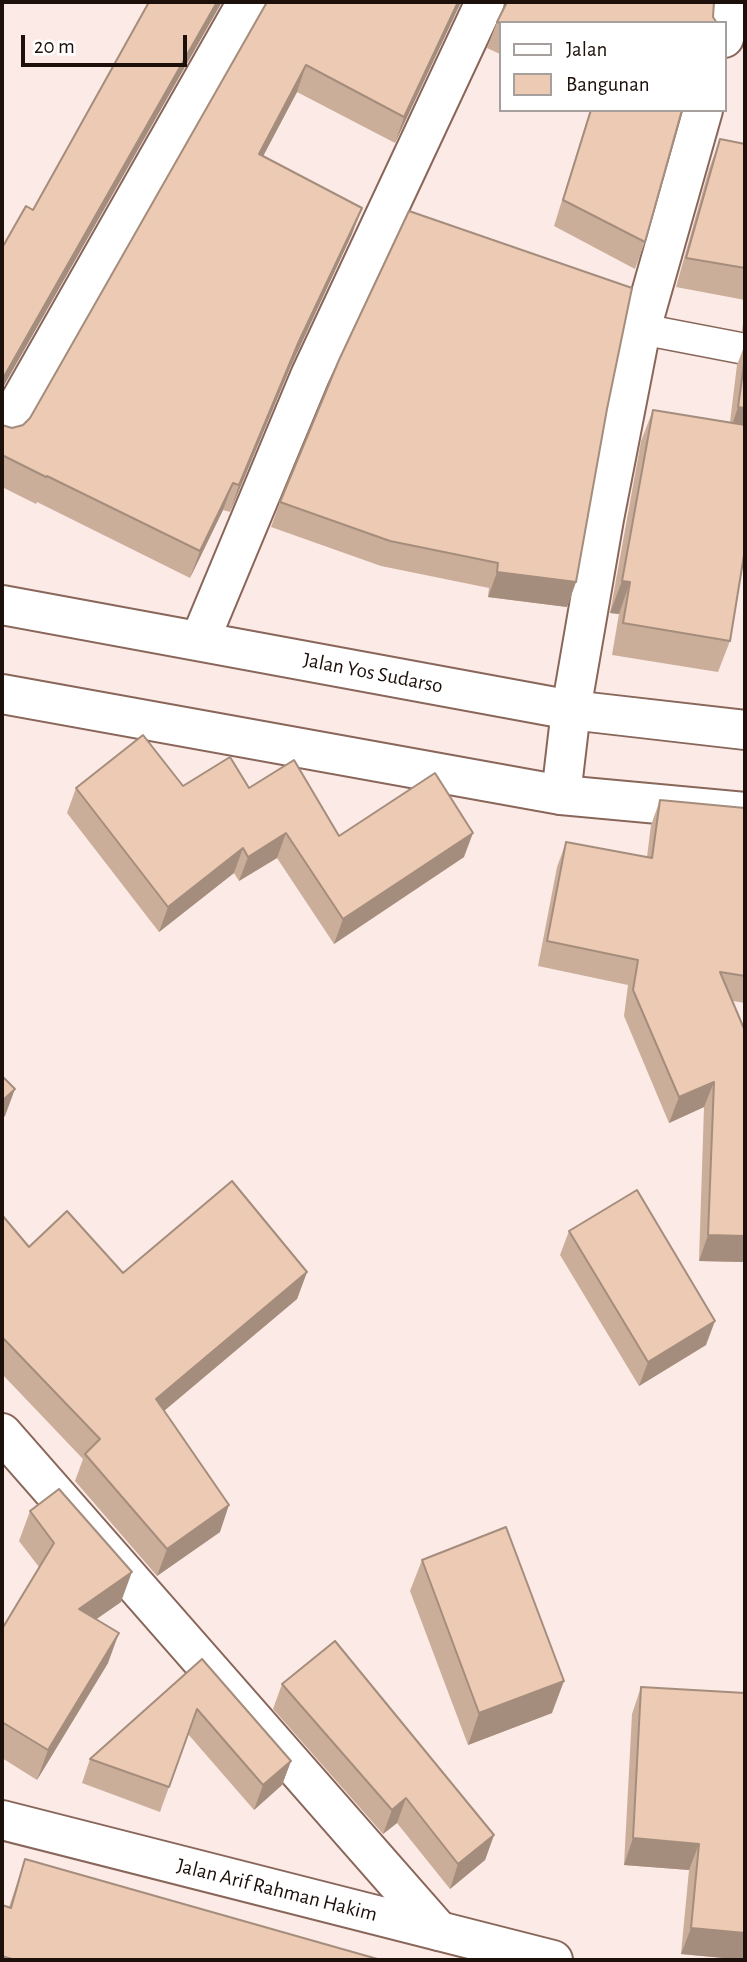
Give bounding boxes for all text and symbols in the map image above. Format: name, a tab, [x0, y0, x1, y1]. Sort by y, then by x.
scale bar	[24, 21, 191, 65]
legend	[498, 21, 726, 112]
text: 20 m	[34, 36, 75, 57]
text: Jalan	[566, 39, 607, 60]
text: Bangunan	[566, 74, 650, 95]
street label: Jalan Yos Sudarso	[301, 647, 445, 699]
street label: Jalan Arif Rahman Hakim	[174, 1853, 380, 1927]

